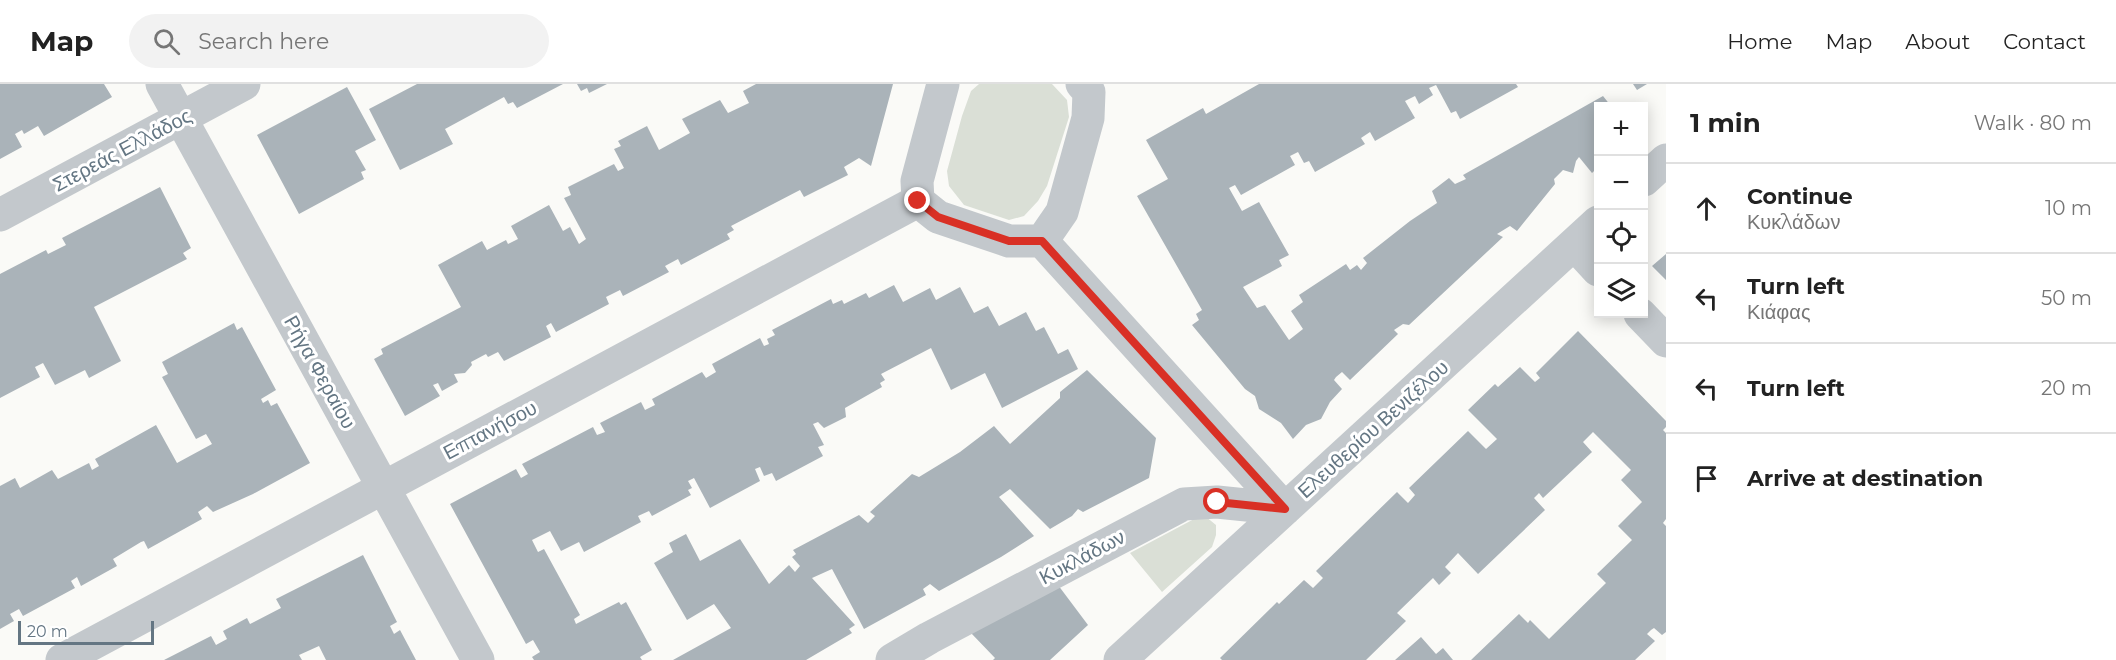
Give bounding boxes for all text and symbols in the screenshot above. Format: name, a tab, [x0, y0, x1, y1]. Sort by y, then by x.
search box	[129, 14, 549, 68]
text: Map	[30, 24, 93, 58]
icon: search	[150, 25, 183, 58]
text: Search here	[198, 28, 329, 55]
text: Home	[1727, 29, 1792, 54]
text: Map	[1825, 29, 1872, 54]
text: About	[1905, 29, 1970, 54]
text: Contact	[2003, 29, 2086, 54]
map controls	[1594, 102, 1648, 318]
button: +	[1594, 102, 1648, 156]
street label: Στερεάς Ελλάδος	[49, 103, 196, 197]
text: 1 min	[1690, 107, 1761, 139]
text: Walk · 80 m	[1974, 111, 2092, 135]
button: −	[1594, 156, 1648, 210]
text: Continue	[1747, 183, 1853, 210]
route end	[904, 187, 930, 213]
icon: ahead	[1690, 192, 1723, 225]
text: 10 m	[2045, 196, 2092, 220]
button: locate	[1594, 210, 1648, 264]
text: Κυκλάδων	[1747, 210, 1840, 234]
button: layers	[1594, 264, 1648, 318]
text: Turn left	[1747, 273, 1845, 300]
icon: left	[1690, 282, 1723, 315]
text: 50 m	[2041, 286, 2092, 310]
text: Κιάφας	[1747, 300, 1811, 324]
street label: Ρήγα Φεραίου	[279, 311, 361, 433]
street label: Ελευθερίου Βενιζέλου	[1293, 355, 1453, 503]
icon: left	[1690, 372, 1723, 405]
text: Turn left	[1747, 375, 1845, 402]
text: 20 m	[2041, 376, 2092, 400]
street label: Επτανήσου	[439, 395, 541, 465]
icon: arrive	[1690, 462, 1723, 495]
text: Arrive at destination	[1747, 465, 1983, 492]
route start	[1203, 488, 1229, 514]
street label: Κυκλάδων	[1035, 524, 1129, 590]
scale bar	[18, 618, 154, 646]
text: 20 m	[27, 622, 68, 641]

